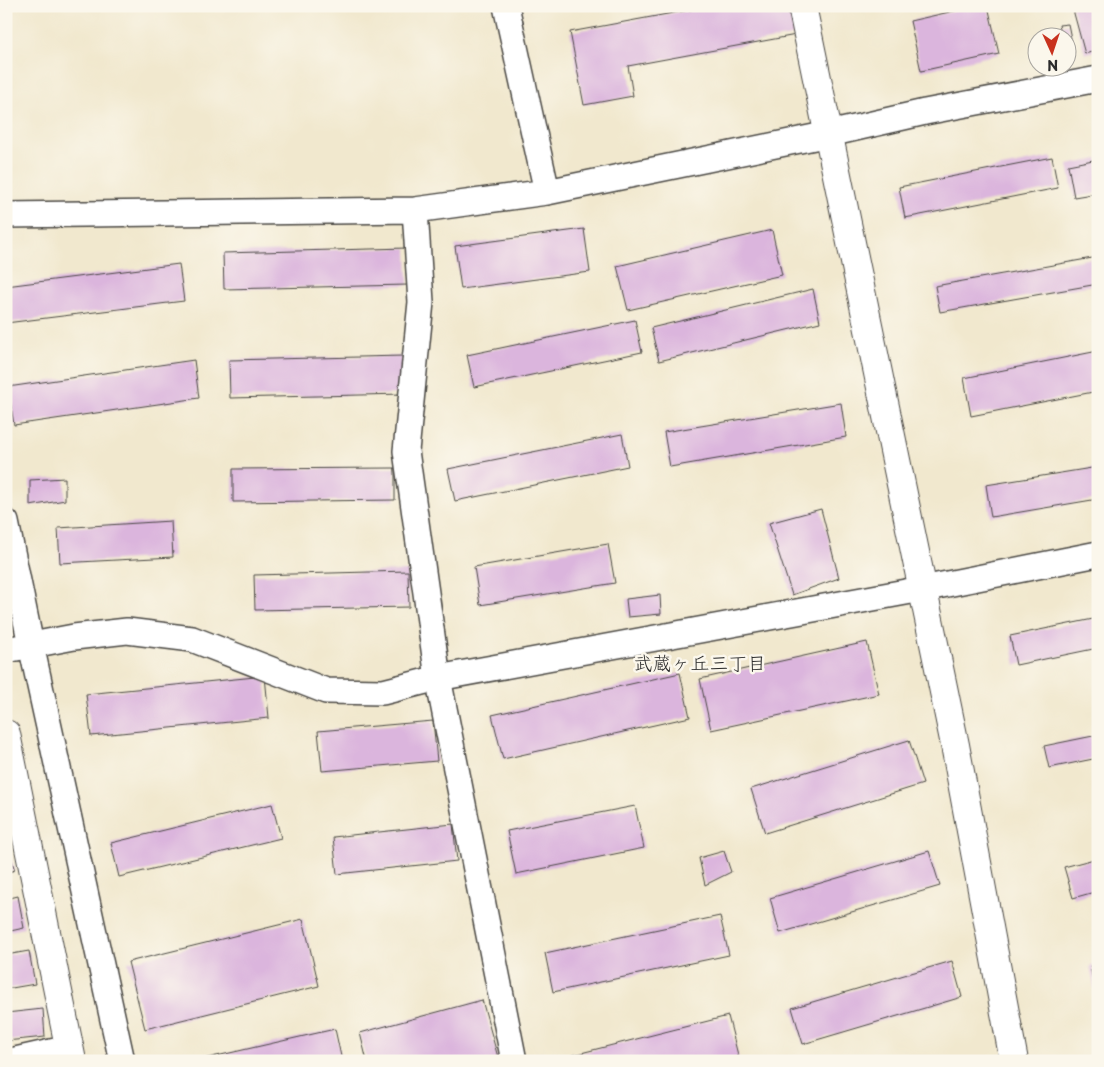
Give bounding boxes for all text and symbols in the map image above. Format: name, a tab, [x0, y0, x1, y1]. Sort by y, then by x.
north arrow	[1026, 28, 1076, 78]
text: N	[1047, 55, 1059, 76]
district label: 武蔵ヶ丘三丁目	[633, 648, 767, 676]

